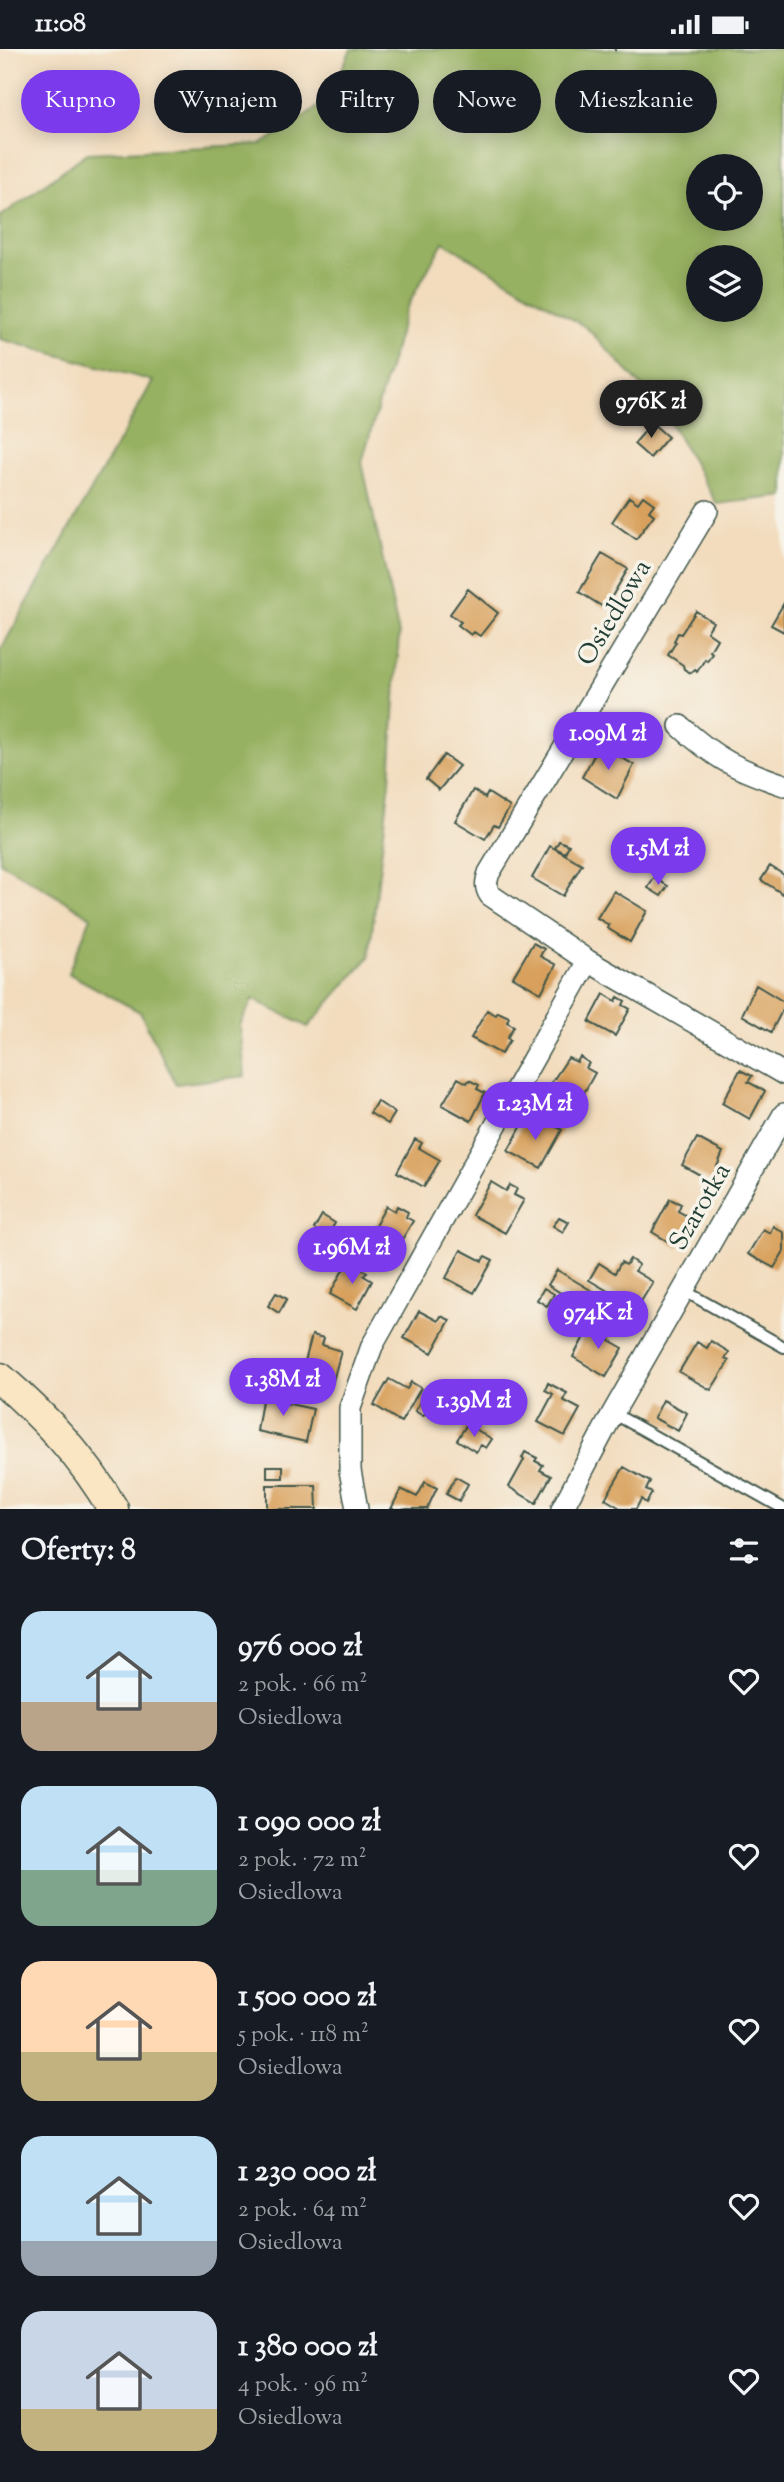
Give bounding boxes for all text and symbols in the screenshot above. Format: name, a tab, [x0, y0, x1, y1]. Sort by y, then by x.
text: 11:08	[35, 6, 86, 43]
chip: Kupno	[21, 70, 140, 133]
chip: Wynajem	[154, 70, 302, 133]
chip: Filtry	[316, 70, 419, 133]
chip: Nowe	[433, 70, 541, 133]
chip: Mieszkanie	[555, 70, 717, 133]
map controls	[686, 154, 763, 322]
button: locate	[686, 154, 763, 231]
button: layers	[686, 245, 763, 322]
pin: 976K zł	[586, 381, 716, 440]
text: 976K zł	[616, 386, 686, 419]
street label: Osiedlowa	[569, 553, 661, 674]
pin: 1.09M zł	[536, 713, 680, 772]
text: 1.09M zł	[569, 718, 647, 751]
pin: 1.5M zł	[593, 827, 723, 887]
text: 1.5M zł	[627, 833, 689, 866]
pin: 1.23M zł	[463, 1083, 607, 1142]
text: 1.23M zł	[498, 1088, 572, 1121]
street label: Szarotka	[661, 1156, 741, 1258]
pin: 1.96M zł	[280, 1227, 424, 1286]
text: 1.96M zł	[314, 1232, 390, 1265]
pin: 974K zł	[533, 1291, 663, 1351]
text: 974K zł	[563, 1297, 633, 1330]
pin: 1.38M zł	[211, 1359, 355, 1418]
text: 1.38M zł	[245, 1364, 321, 1397]
pin: 1.39M zł	[402, 1379, 546, 1439]
text: 1.39M zł	[436, 1385, 512, 1418]
text: Oferty: 8	[21, 1530, 136, 1573]
icon: filters	[725, 1532, 763, 1570]
text: 976 000 zł	[238, 1626, 363, 1669]
icon: home	[77, 1639, 161, 1723]
icon: heart	[725, 1662, 763, 1700]
text: 2 pok. · 66 m²	[238, 1669, 367, 1702]
text: Osiedlowa	[238, 1702, 343, 1735]
text: 1 090 000 zł	[238, 1801, 381, 1844]
icon: home	[77, 1814, 161, 1898]
icon: heart	[725, 1837, 763, 1875]
text: 2 pok. · 72 m²	[238, 1844, 367, 1877]
text: Osiedlowa	[238, 1877, 343, 1910]
text: 1 500 000 zł	[238, 1976, 377, 2019]
icon: home	[77, 1989, 161, 2073]
icon: heart	[725, 2012, 763, 2050]
text: 5 pok. · 118 m²	[238, 2019, 369, 2052]
text: Osiedlowa	[238, 2052, 343, 2085]
text: 1 230 000 zł	[238, 2151, 376, 2194]
icon: home	[77, 2164, 161, 2248]
icon: heart	[725, 2187, 763, 2225]
text: 2 pok. · 64 m²	[238, 2194, 367, 2227]
text: Osiedlowa	[238, 2227, 343, 2260]
text: 1 380 000 zł	[238, 2326, 378, 2369]
icon: home	[77, 2339, 161, 2423]
icon: heart	[725, 2362, 763, 2400]
text: 4 pok. · 96 m²	[238, 2369, 368, 2402]
text: Osiedlowa	[238, 2402, 343, 2435]

